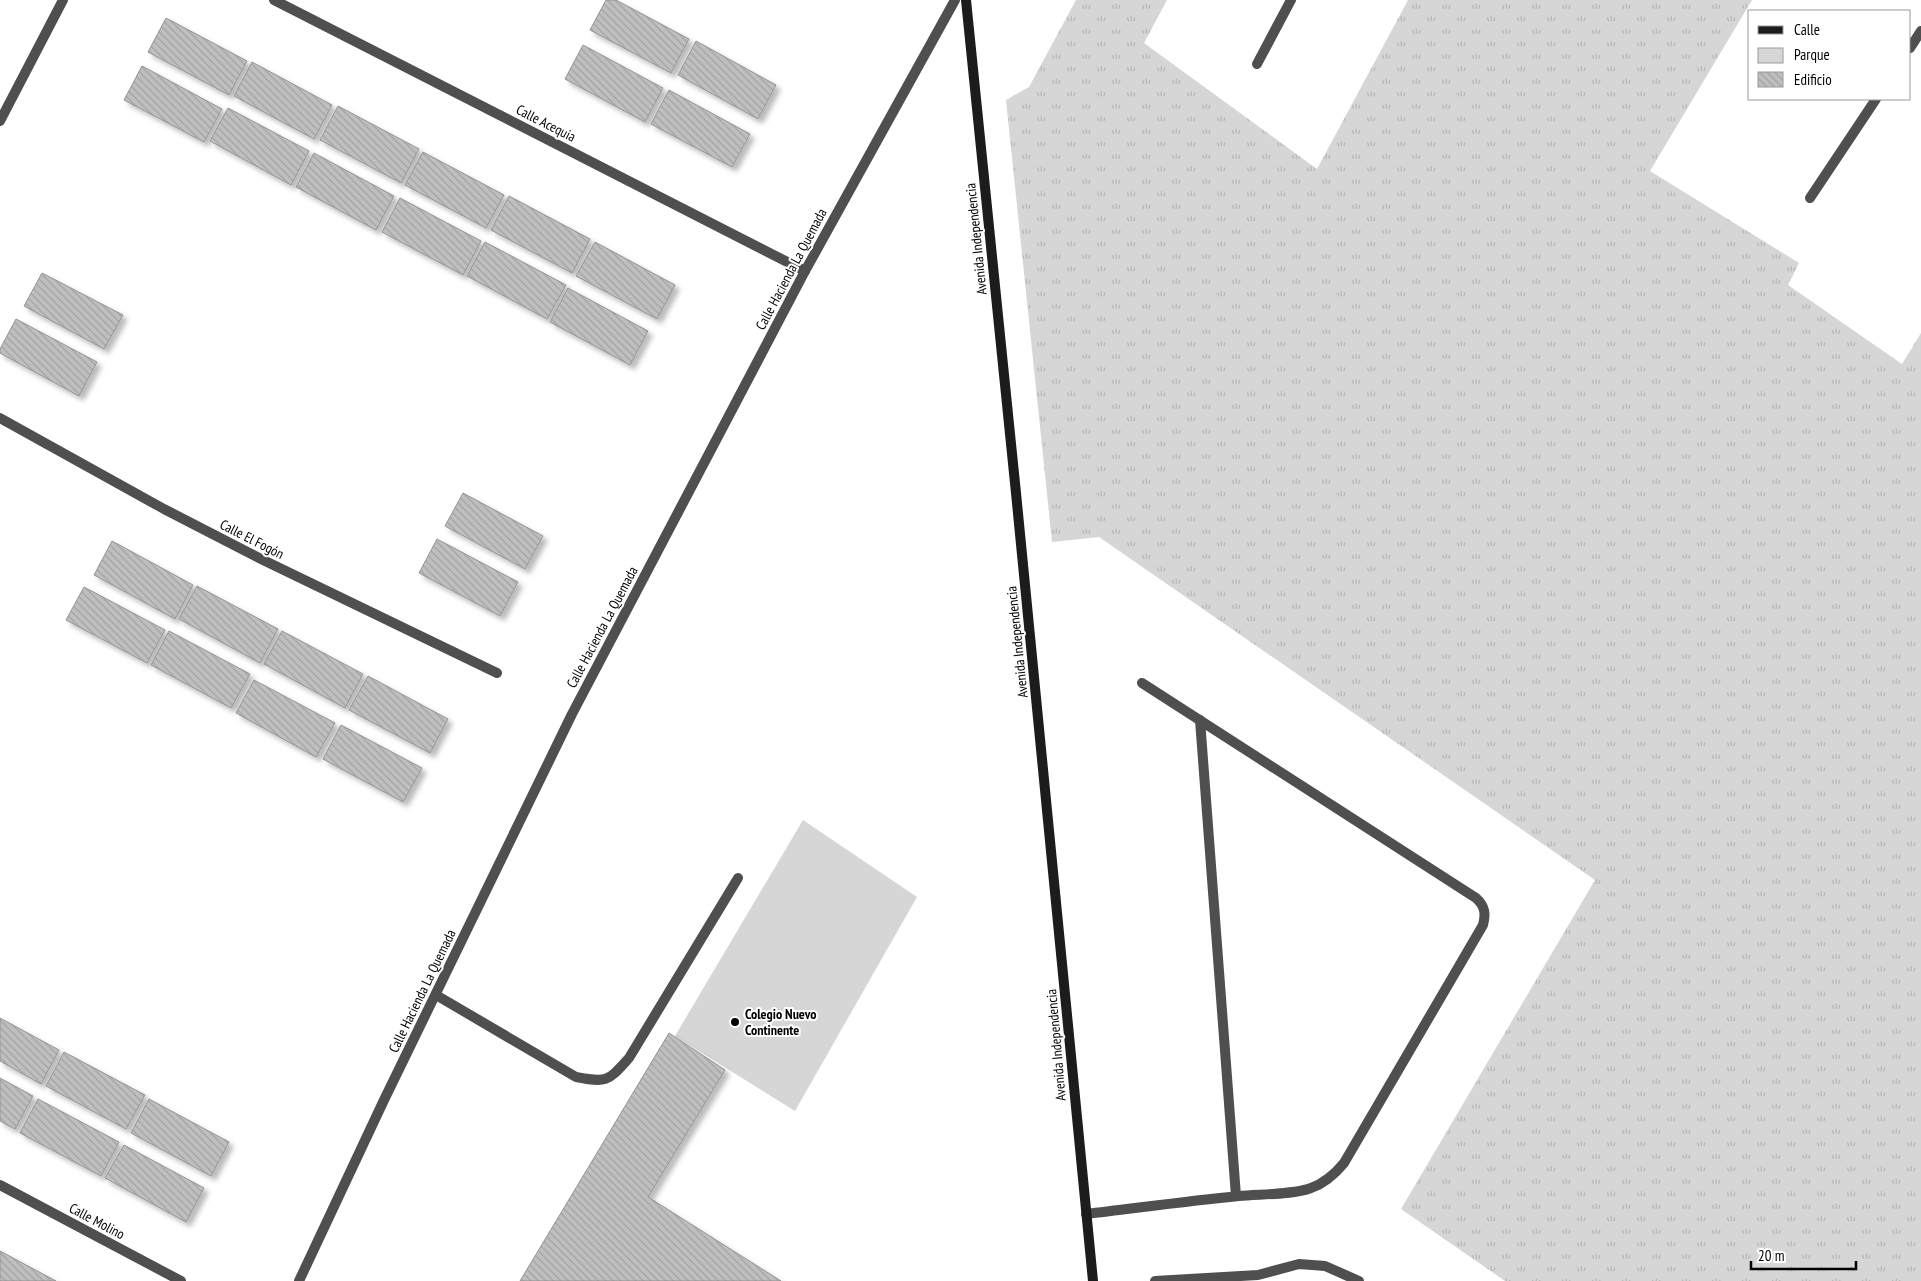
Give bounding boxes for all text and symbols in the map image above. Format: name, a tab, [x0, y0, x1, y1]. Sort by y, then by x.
legend	[1748, 10, 1911, 100]
text: Calle	[1794, 20, 1820, 39]
text: Parque	[1794, 45, 1830, 64]
text: Edificio	[1794, 70, 1832, 89]
street label: Calle Acequia	[513, 100, 579, 146]
street label: Avenida Independencia	[961, 182, 991, 296]
street label: Calle Hacienda La Quemada	[751, 205, 831, 333]
street label: Calle El Fogón	[217, 515, 287, 563]
street label: Calle Hacienda La Quemada	[562, 563, 642, 691]
street label: Avenida Independencia	[1002, 585, 1032, 699]
street label: Calle Hacienda La Quemada	[384, 926, 460, 1056]
street label: Avenida Independencia	[1042, 988, 1070, 1102]
place label: Colegio Nuevo Continente	[745, 1005, 816, 1039]
marker: Colegio Nuevo Continente	[729, 1016, 741, 1028]
street label: Calle Molino	[66, 1199, 128, 1243]
scale bar	[1751, 1238, 1856, 1270]
text: 20 m	[1758, 1246, 1784, 1265]

